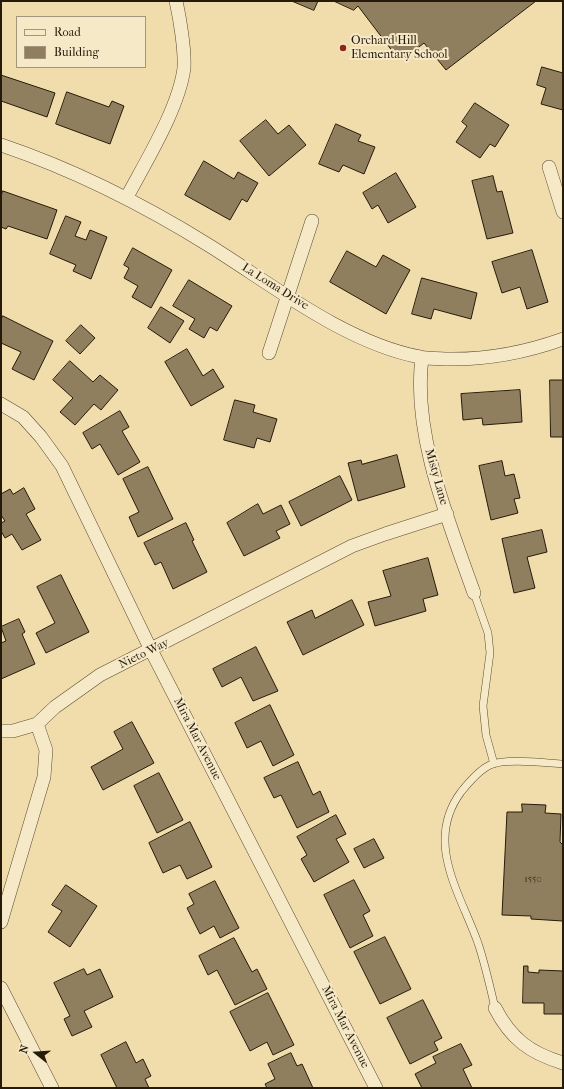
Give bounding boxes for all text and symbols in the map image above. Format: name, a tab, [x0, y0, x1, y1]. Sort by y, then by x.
legend	[16, 16, 146, 68]
text: Road	[54, 25, 81, 39]
place label: Orchard Hill Elementary School	[351, 34, 448, 62]
marker: Orchard Hill Elementary School	[338, 43, 348, 53]
text: Building	[54, 45, 99, 59]
street label: La Loma Drive	[239, 261, 311, 313]
street label: Misty Lane	[421, 447, 451, 507]
street label: Nieto Way	[117, 636, 171, 672]
street label: Mira Mar Avenue	[170, 695, 224, 783]
house number: 1550	[524, 874, 542, 886]
street label: Mira Mar Avenue	[318, 983, 372, 1071]
north arrow	[16, 1033, 56, 1073]
text: N	[17, 1043, 31, 1055]

